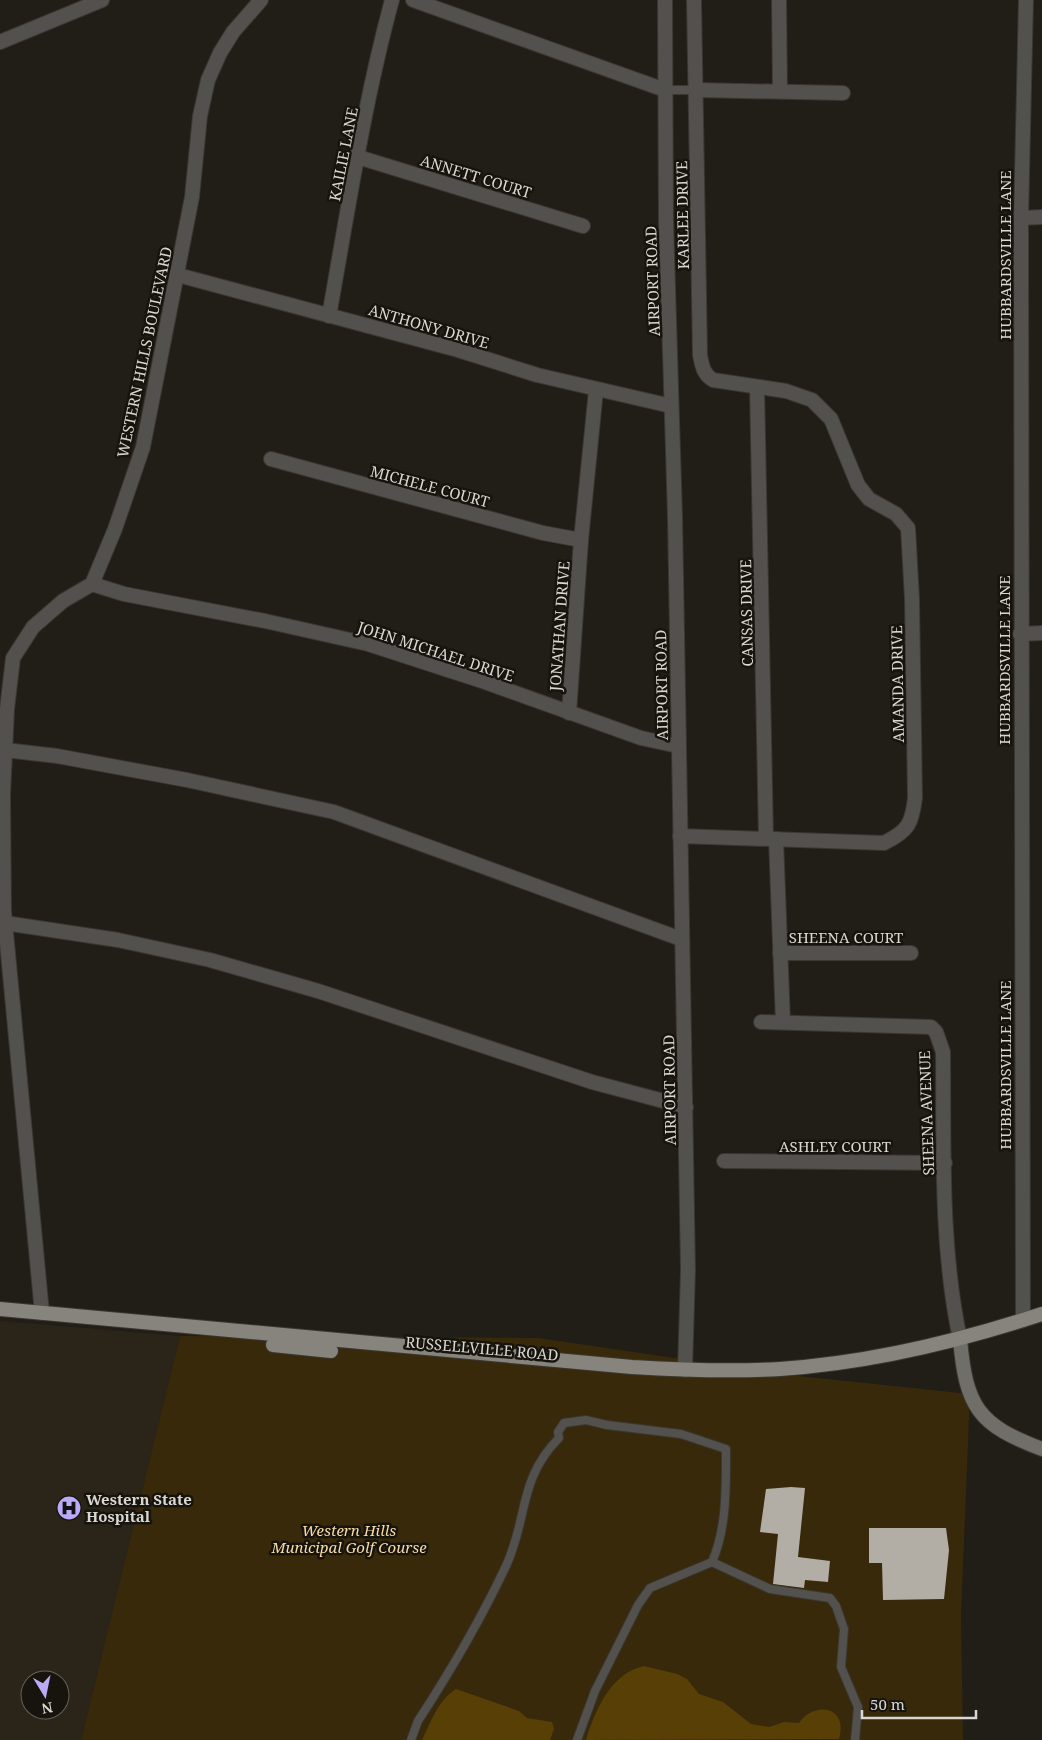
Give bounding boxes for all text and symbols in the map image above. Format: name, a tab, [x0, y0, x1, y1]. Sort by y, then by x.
street label: KAILIE LANE	[324, 105, 362, 203]
street label: ANNETT COURT	[418, 150, 534, 202]
street label: KARLEE DRIVE	[671, 161, 693, 269]
street label: HUBBARDSVILLE LANE	[995, 170, 1015, 340]
street label: AIRPORT ROAD	[640, 225, 664, 337]
street label: WESTERN HILLS BOULEVARD	[112, 245, 176, 459]
street label: ANTHONY DRIVE	[366, 299, 492, 353]
street label: MICHELE COURT	[368, 460, 492, 512]
street label: CANSAS DRIVE	[735, 559, 757, 667]
street label: JONATHAN DRIVE	[544, 560, 574, 693]
street label: HUBBARDSVILLE LANE	[994, 575, 1014, 745]
street label: JOHN MICHAEL DRIVE	[354, 616, 517, 686]
street label: AMANDA DRIVE	[886, 625, 908, 743]
street label: AIRPORT ROAD	[650, 629, 672, 740]
street label: SHEENA COURT	[789, 927, 903, 947]
street label: HUBBARDSVILLE LANE	[995, 980, 1015, 1150]
street label: AIRPORT ROAD	[658, 1034, 680, 1145]
street label: SHEENA AVENUE	[914, 1050, 938, 1176]
street label: ASHLEY COURT	[779, 1136, 891, 1156]
street label: RUSSELLVILLE ROAD	[405, 1331, 559, 1365]
place label: Western State Hospital	[86, 1489, 192, 1526]
hospital icon: Western State Hospital	[56, 1495, 82, 1521]
park label: Western Hills Municipal Golf Course	[270, 1520, 427, 1557]
north arrow	[20, 1670, 70, 1720]
scale bar	[862, 1688, 976, 1720]
text: 50 m	[870, 1694, 905, 1714]
text: N	[40, 1698, 54, 1719]

